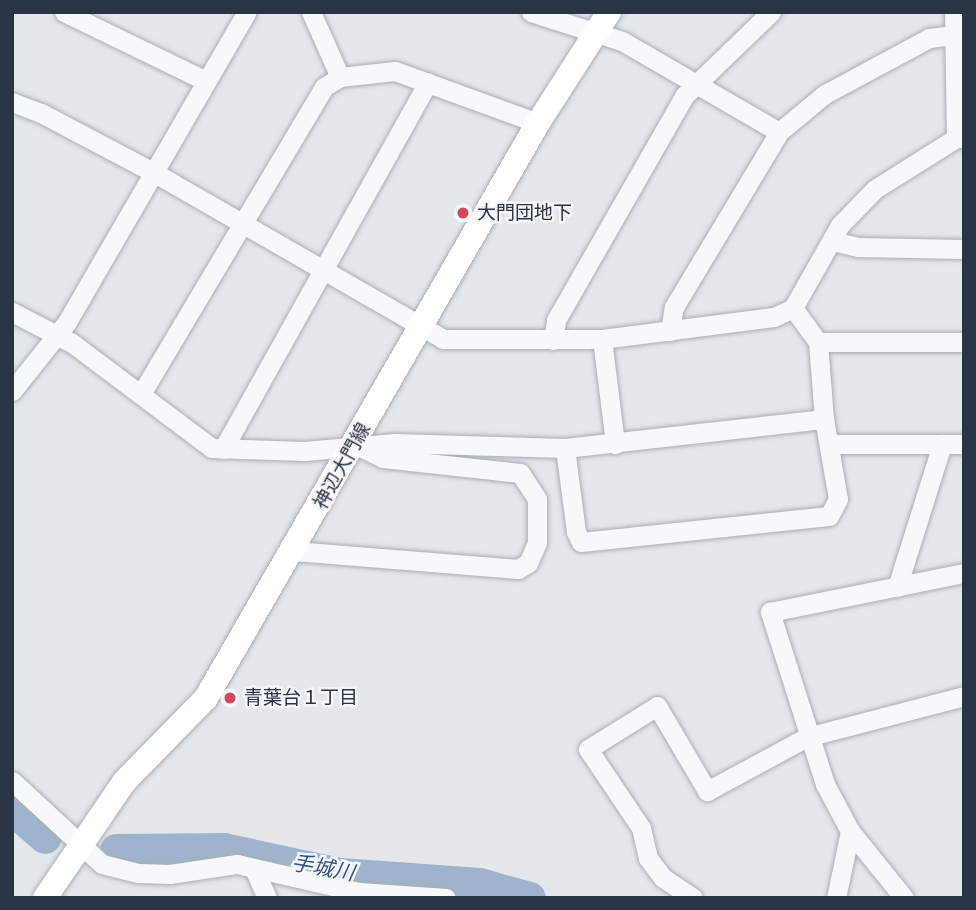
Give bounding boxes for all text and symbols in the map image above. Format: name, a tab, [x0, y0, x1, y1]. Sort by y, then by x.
place label: 大門団地下	[477, 202, 572, 224]
marker: 大門団地下	[455, 205, 471, 221]
street label: 神辺大門線	[309, 419, 375, 513]
place label: 青葉台１丁目	[244, 687, 358, 709]
marker: 青葉台１丁目	[222, 690, 238, 706]
water label: 手城川	[290, 850, 356, 886]

